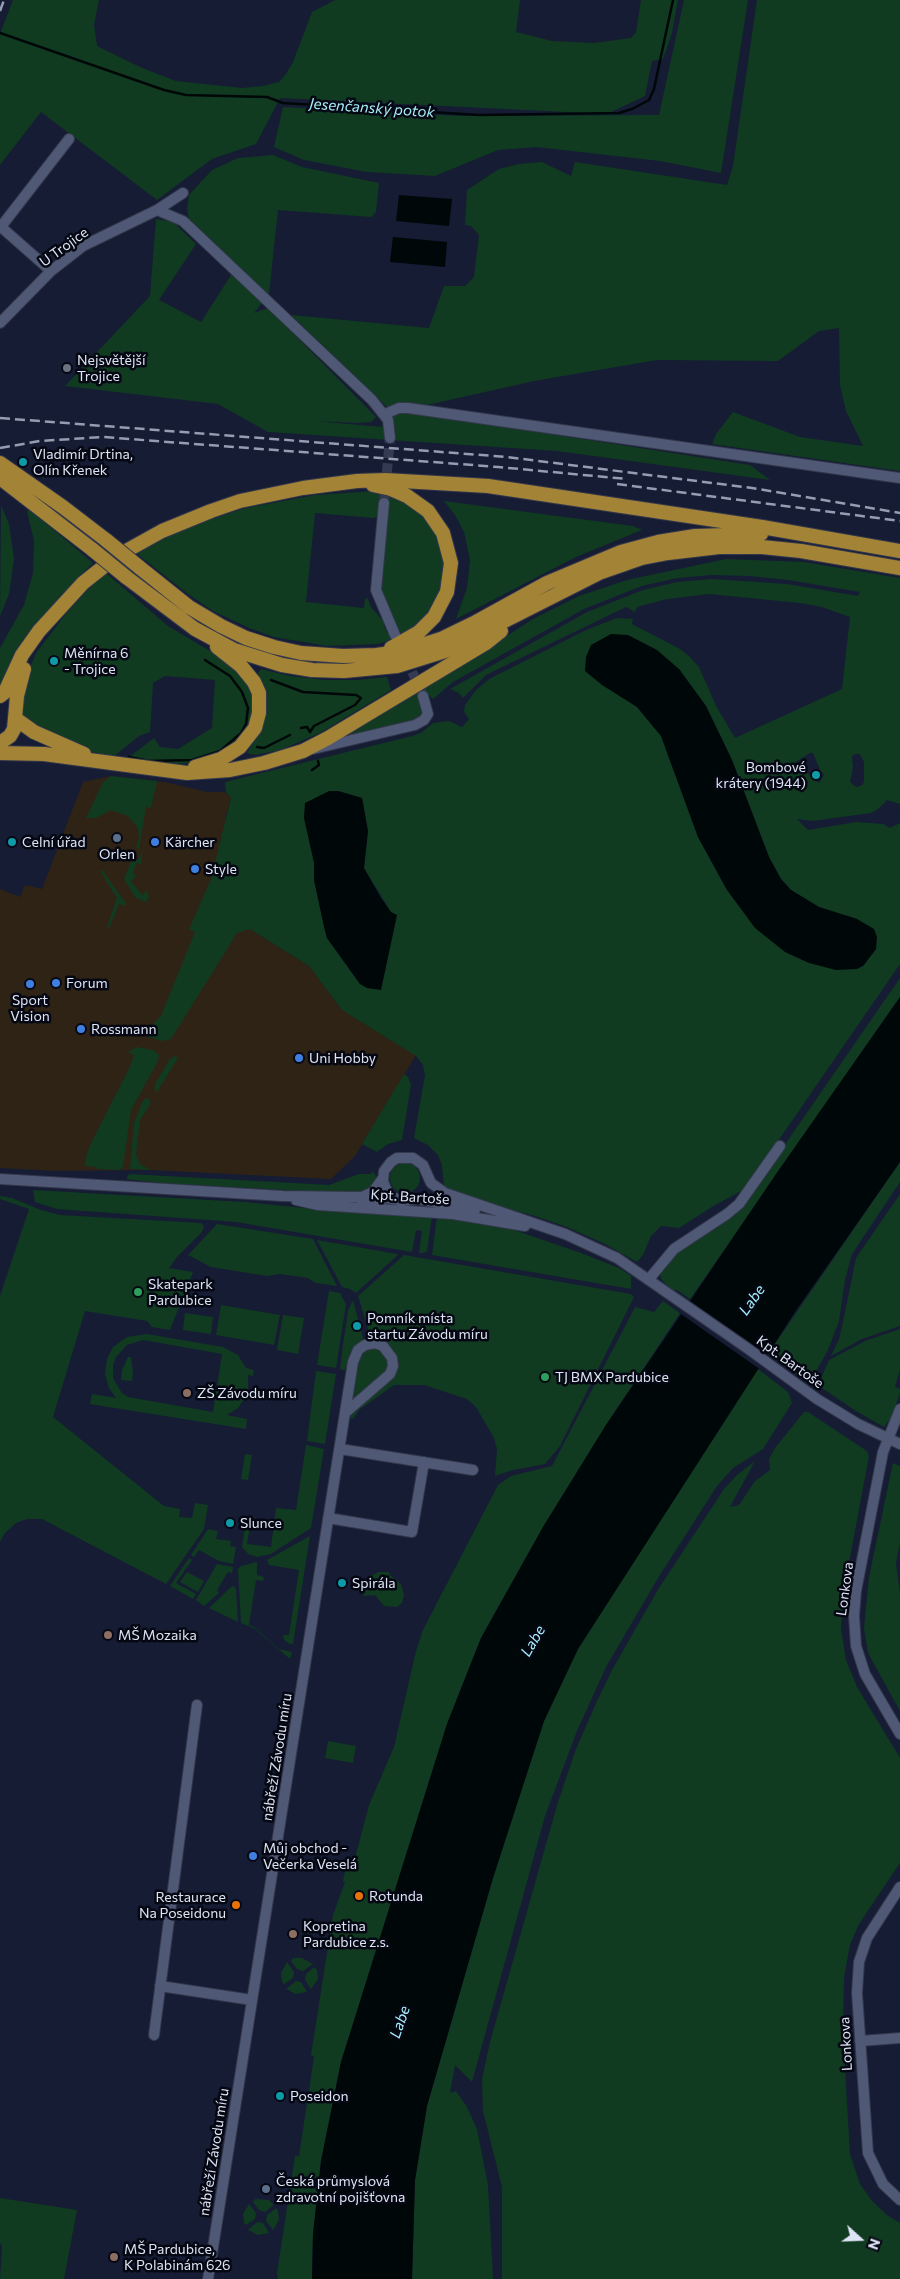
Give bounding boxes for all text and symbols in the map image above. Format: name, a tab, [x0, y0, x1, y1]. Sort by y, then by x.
water label: Jesenčanský potok	[309, 95, 435, 121]
street label: U Trojice	[36, 224, 92, 270]
place label: Nejsvětější Trojice	[77, 352, 146, 384]
marker: Nejsvětější Trojice	[61, 362, 73, 374]
place label: Vladimír Drtina, Olín Křenek	[33, 446, 133, 478]
marker: Vladimír Drtina, Olín Křenek	[17, 456, 29, 468]
place label: Měnírna 6 - Trojice	[64, 645, 128, 678]
marker: Měnírna 6 - Trojice	[48, 655, 60, 667]
place label: Bombové krátery (1944)	[716, 759, 806, 792]
marker: Bombové krátery (1944)	[810, 769, 822, 781]
marker: Orlen	[111, 832, 123, 844]
place label: Celní úřad	[22, 834, 86, 850]
place label: Kärcher	[165, 834, 215, 850]
marker: Celní úřad	[6, 836, 18, 848]
marker: Kärcher	[149, 836, 161, 848]
place label: Orlen	[99, 846, 135, 862]
place label: Style	[205, 861, 237, 877]
marker: Style	[189, 863, 201, 875]
place label: Forum	[66, 975, 108, 991]
marker: Forum	[50, 977, 62, 989]
marker: Sport Vision	[24, 978, 36, 990]
place label: Sport Vision	[10, 992, 50, 1024]
place label: Rossmann	[91, 1021, 156, 1037]
marker: Rossmann	[75, 1023, 87, 1035]
place label: Uni Hobby	[309, 1050, 376, 1066]
marker: Uni Hobby	[293, 1052, 305, 1064]
street label: Kpt. Bartoše	[370, 1186, 450, 1208]
place label: Skatepark Pardubice	[148, 1276, 213, 1308]
water label: Labe	[735, 1281, 769, 1319]
marker: Skatepark Pardubice	[132, 1286, 144, 1298]
place label: Pomník místa startu Závodu míru	[367, 1310, 488, 1342]
marker: Pomník místa startu Závodu míru	[351, 1320, 363, 1332]
street label: Kpt. Bartoše	[753, 1332, 827, 1392]
place label: TJ BMX Pardubice	[555, 1369, 669, 1385]
marker: TJ BMX Pardubice	[539, 1371, 551, 1383]
place label: ZŠ Závodu míru	[197, 1385, 297, 1401]
marker: ZŠ Závodu míru	[181, 1387, 193, 1399]
place label: Slunce	[240, 1515, 282, 1531]
marker: Slunce	[224, 1517, 236, 1529]
street label: Lonkova	[833, 1561, 857, 1617]
place label: Spirála	[352, 1575, 396, 1591]
marker: Spirála	[336, 1577, 348, 1589]
water label: Labe	[517, 1622, 549, 1660]
place label: MŠ Mozaika	[118, 1627, 197, 1643]
marker: MŠ Mozaika	[102, 1629, 114, 1641]
street label: nábřeží Závodu míru	[259, 1692, 295, 1822]
place label: Můj obchod - Večerka Veselá	[263, 1840, 357, 1872]
marker: Můj obchod - Večerka Veselá	[247, 1850, 259, 1862]
place label: Rotunda	[369, 1888, 423, 1904]
place label: Restaurace Na Poseidonu	[139, 1889, 226, 1921]
marker: Rotunda	[353, 1890, 365, 1902]
marker: Restaurace Na Poseidonu	[230, 1899, 242, 1911]
place label: Kopretina Pardubice z.s.	[303, 1918, 389, 1950]
marker: Kopretina Pardubice z.s.	[287, 1928, 299, 1940]
water label: Labe	[386, 2003, 414, 2041]
street label: Lonkova	[836, 2017, 856, 2071]
street label: nábřeží Závodu míru	[196, 2087, 232, 2217]
place label: Poseidon	[290, 2088, 349, 2104]
marker: Poseidon	[274, 2090, 286, 2102]
place label: Česká průmyslová zdravotní pojišťovna	[276, 2173, 405, 2206]
marker: Česká průmyslová zdravotní pojišťovna	[260, 2183, 272, 2195]
north arrow	[835, 2214, 885, 2264]
text: N	[865, 2236, 884, 2252]
place label: MŠ Pardubice, K Polabinám 626	[124, 2241, 231, 2274]
marker: MŠ Pardubice, K Polabinám 626	[108, 2251, 120, 2263]

